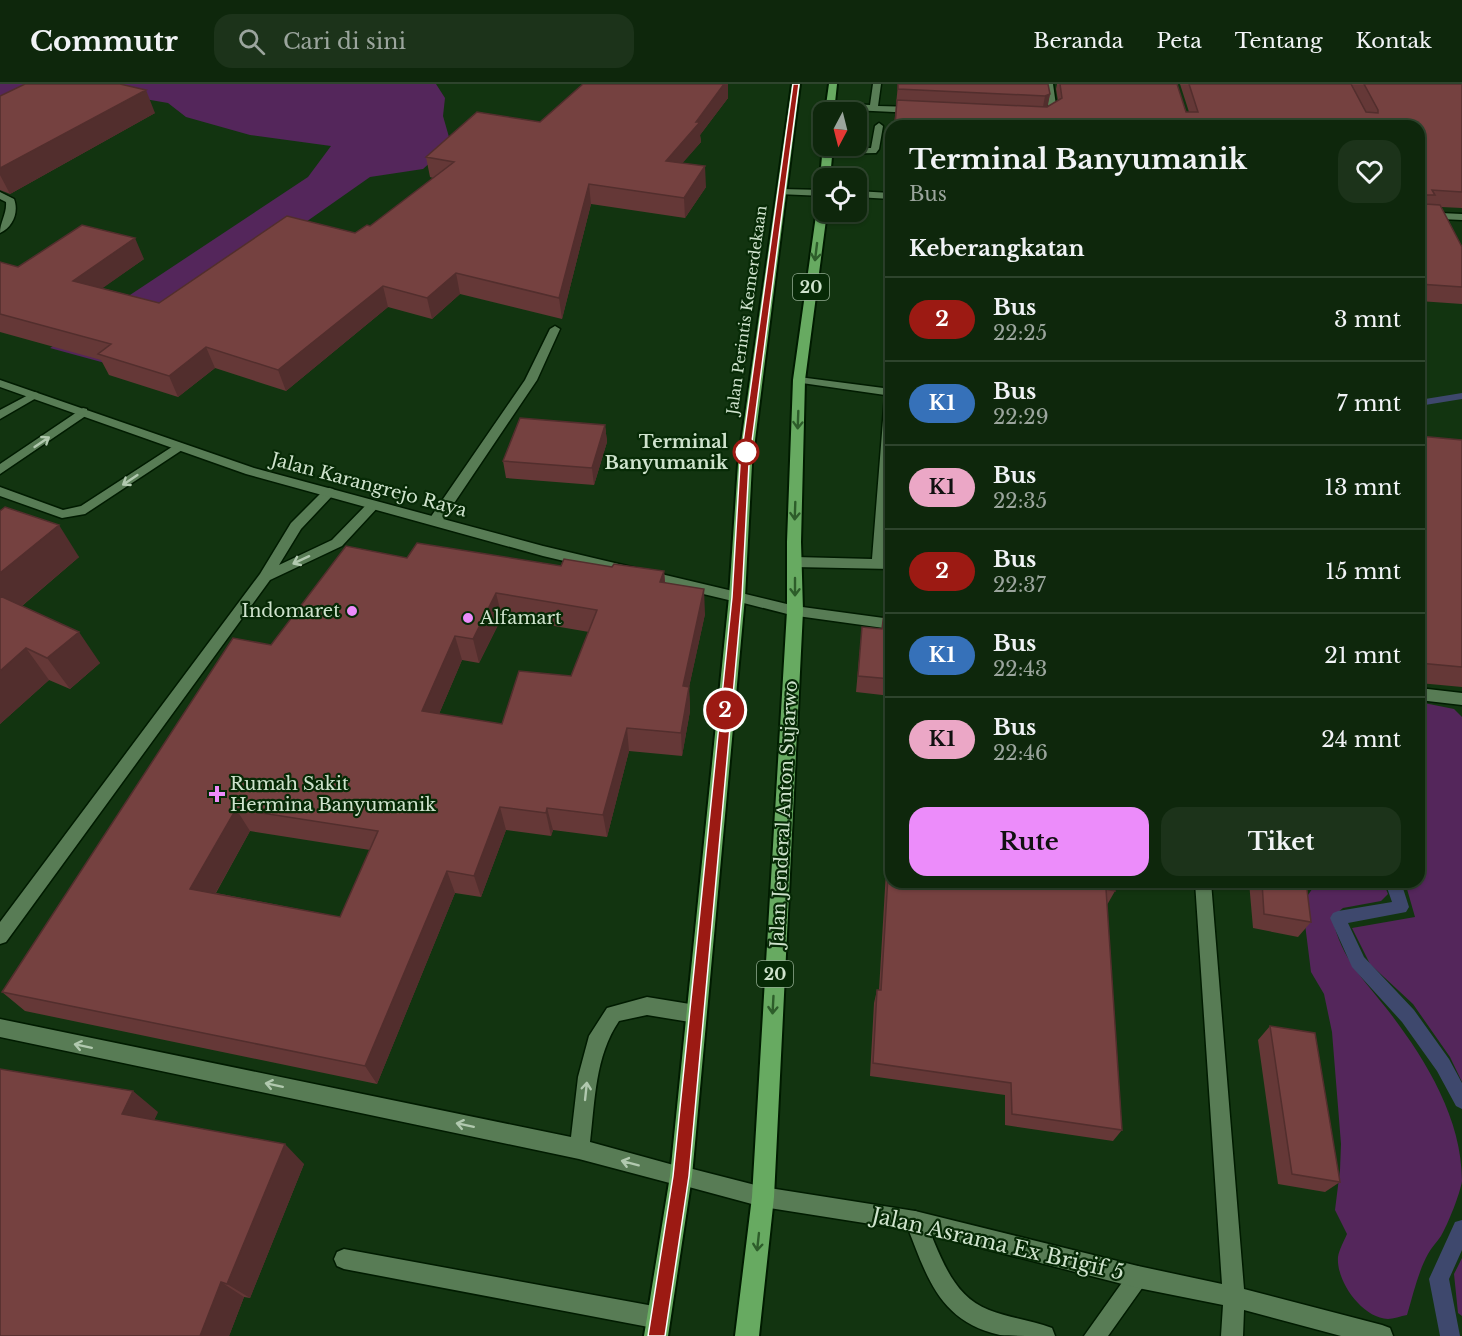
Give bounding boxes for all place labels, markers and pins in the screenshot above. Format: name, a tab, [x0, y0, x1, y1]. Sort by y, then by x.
place label: Terminal Banyumanik	[605, 431, 729, 474]
marker: Terminal Banyumanik	[733, 439, 759, 465]
place label: Indomaret	[241, 600, 340, 622]
marker: Indomaret	[345, 604, 359, 618]
place label: Alfamart	[479, 607, 562, 629]
marker: Alfamart	[461, 611, 475, 625]
place label: Rumah Sakit Hermina Banyumanik	[230, 773, 436, 816]
marker: Rumah Sakit Hermina Banyumanik	[208, 785, 226, 803]

